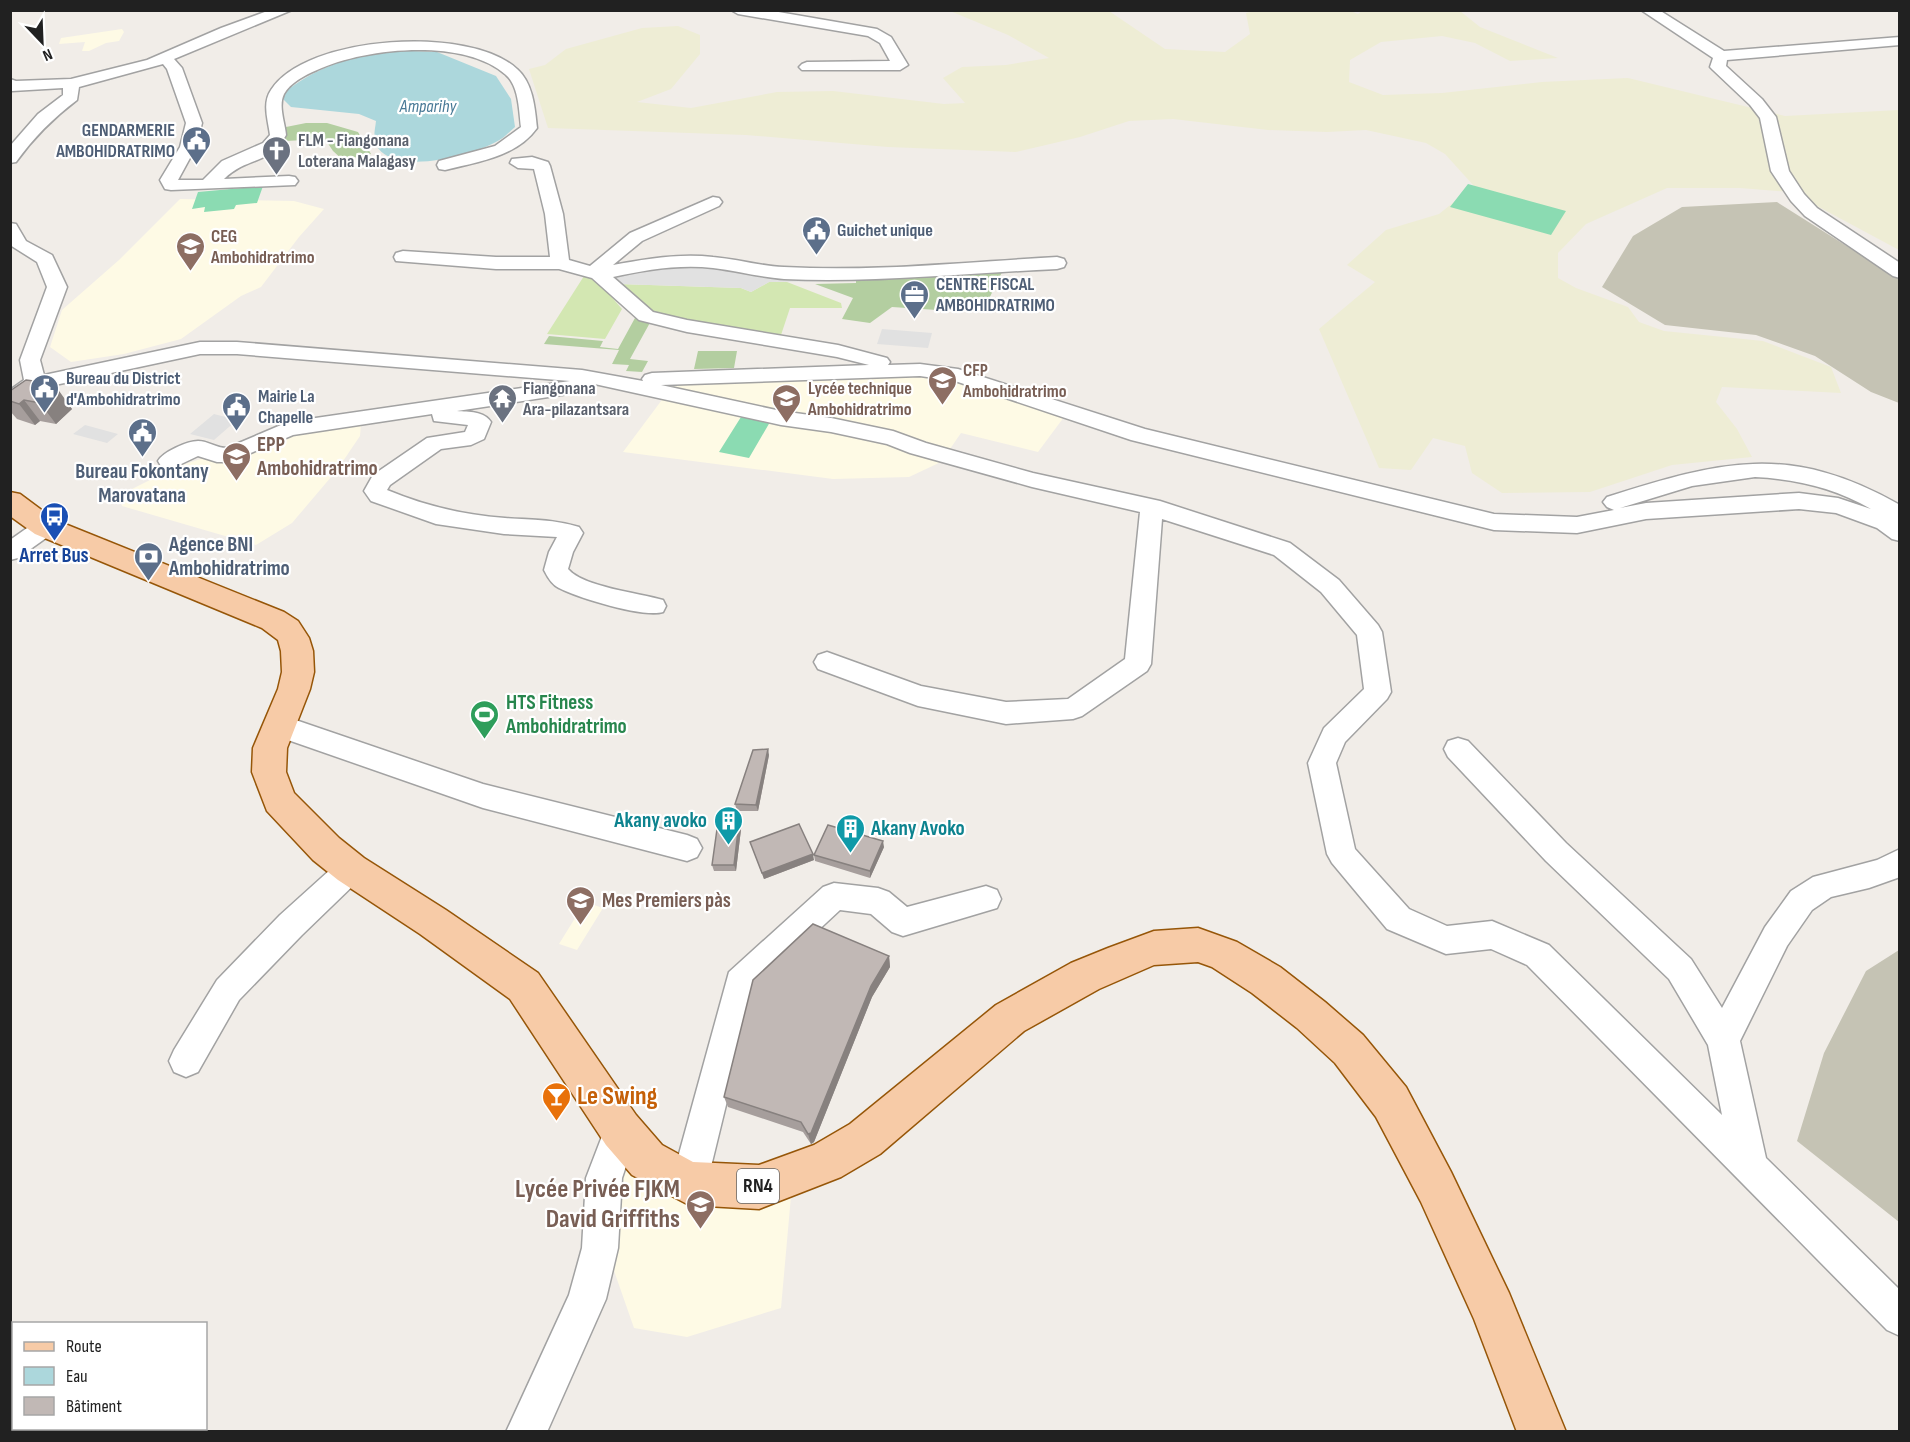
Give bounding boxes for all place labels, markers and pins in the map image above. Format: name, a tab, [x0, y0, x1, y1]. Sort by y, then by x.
place label: GENDARMERIE AMBOHIDRATRIMO	[55, 120, 175, 162]
public building icon: GENDARMERIE AMBOHIDRATRIMO	[180, 124, 212, 166]
place label: FLM - Fiangonana Loterana Malagasy	[298, 130, 417, 172]
church icon: FLM - Fiangonana Loterana Malagasy	[261, 134, 293, 176]
public building icon: Guichet unique	[800, 214, 832, 256]
place label: Guichet unique	[837, 220, 933, 241]
place label: CEG Ambohidratrimo	[210, 226, 315, 268]
school or university icon: CEG Ambohidratrimo	[174, 230, 206, 272]
place label: CENTRE FISCAL AMBOHIDRATRIMO	[935, 274, 1055, 316]
office icon: CENTRE FISCAL AMBOHIDRATRIMO	[899, 278, 931, 320]
place label: CFP Ambohidratrimo	[962, 360, 1067, 402]
school or university icon: CFP Ambohidratrimo	[926, 364, 958, 406]
place label: Bureau du District d'Ambohidratrimo	[66, 368, 181, 410]
public building icon: Bureau du District d'Ambohidratrimo	[29, 372, 61, 414]
place label: Fiangonana Ara-pilazantsara	[522, 378, 629, 420]
place label: Lycée technique Ambohidratrimo	[807, 378, 912, 420]
temple icon: Fiangonana Ara-pilazantsara	[486, 382, 518, 424]
school or university icon: Lycée technique Ambohidratrimo	[771, 382, 803, 424]
place label: Mairie La Chapelle	[258, 386, 315, 428]
public building icon: Mairie La Chapelle	[221, 390, 253, 432]
public building icon: Bureau Fokontany Marovatana	[126, 416, 158, 458]
place label: EPP Ambohidratrimo	[256, 432, 378, 481]
school or university icon: EPP Ambohidratrimo	[220, 440, 252, 482]
place label: Bureau Fokontany Marovatana	[75, 459, 209, 508]
bus stop icon: Arret Bus	[38, 500, 70, 542]
place label: Agence BNI Ambohidratrimo	[168, 532, 290, 581]
bank icon: Agence BNI Ambohidratrimo	[132, 540, 164, 582]
place label: Arret Bus	[18, 543, 89, 568]
place label: HTS Fitness Ambohidratrimo	[505, 690, 627, 739]
sports icon: HTS Fitness Ambohidratrimo	[469, 698, 501, 740]
building icon: Akany avoko	[712, 804, 744, 846]
place label: Akany avoko	[613, 808, 707, 833]
building icon: Akany Avoko	[834, 812, 866, 854]
place label: Akany Avoko	[870, 816, 965, 841]
school or university icon: Mes Premiers pàs	[565, 884, 597, 926]
place label: Mes Premiers pàs	[602, 888, 731, 913]
bar icon: Le Swing	[540, 1080, 572, 1122]
place label: Le Swing	[577, 1081, 657, 1112]
place label: Lycée Privée FJKM David Griffiths	[515, 1174, 680, 1235]
school or university icon: Lycée Privée FJKM David Griffiths	[685, 1188, 717, 1230]

